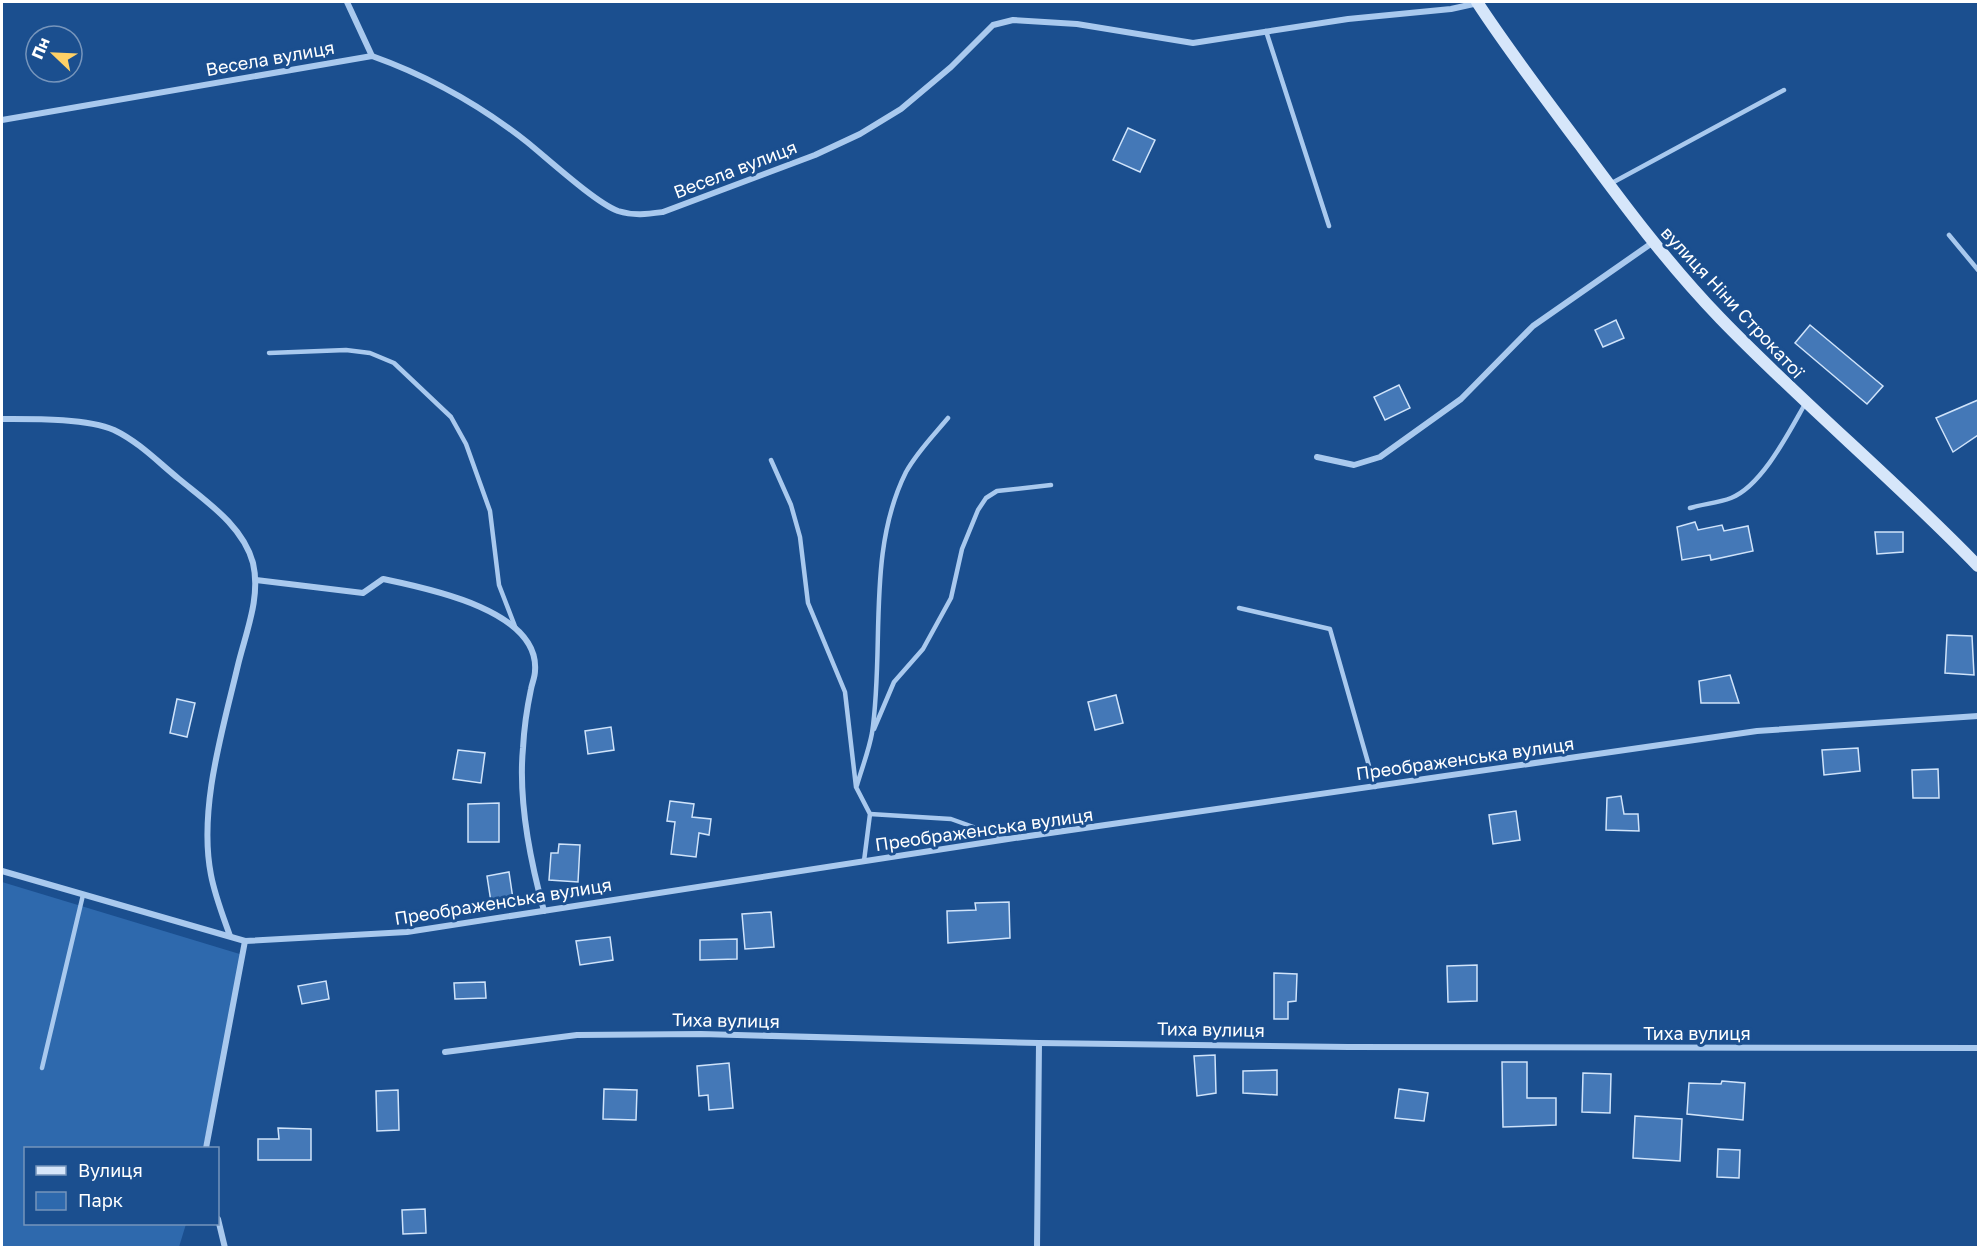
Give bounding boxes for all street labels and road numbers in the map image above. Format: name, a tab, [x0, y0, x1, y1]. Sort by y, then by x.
street label: Весела вулиця	[204, 36, 336, 80]
street label: Весела вулиця	[670, 135, 800, 203]
street label: вулиця Ніни Строкатої	[1657, 222, 1810, 383]
street label: Преображенська вулиця	[1355, 732, 1575, 784]
street label: Преображенська вулиця	[874, 803, 1094, 855]
street label: Преображенська вулиця	[393, 873, 613, 929]
street label: Тиха вулиця	[672, 1008, 780, 1032]
street label: Тиха вулиця	[1157, 1017, 1265, 1041]
street label: Тиха вулиця	[1643, 1022, 1751, 1044]

